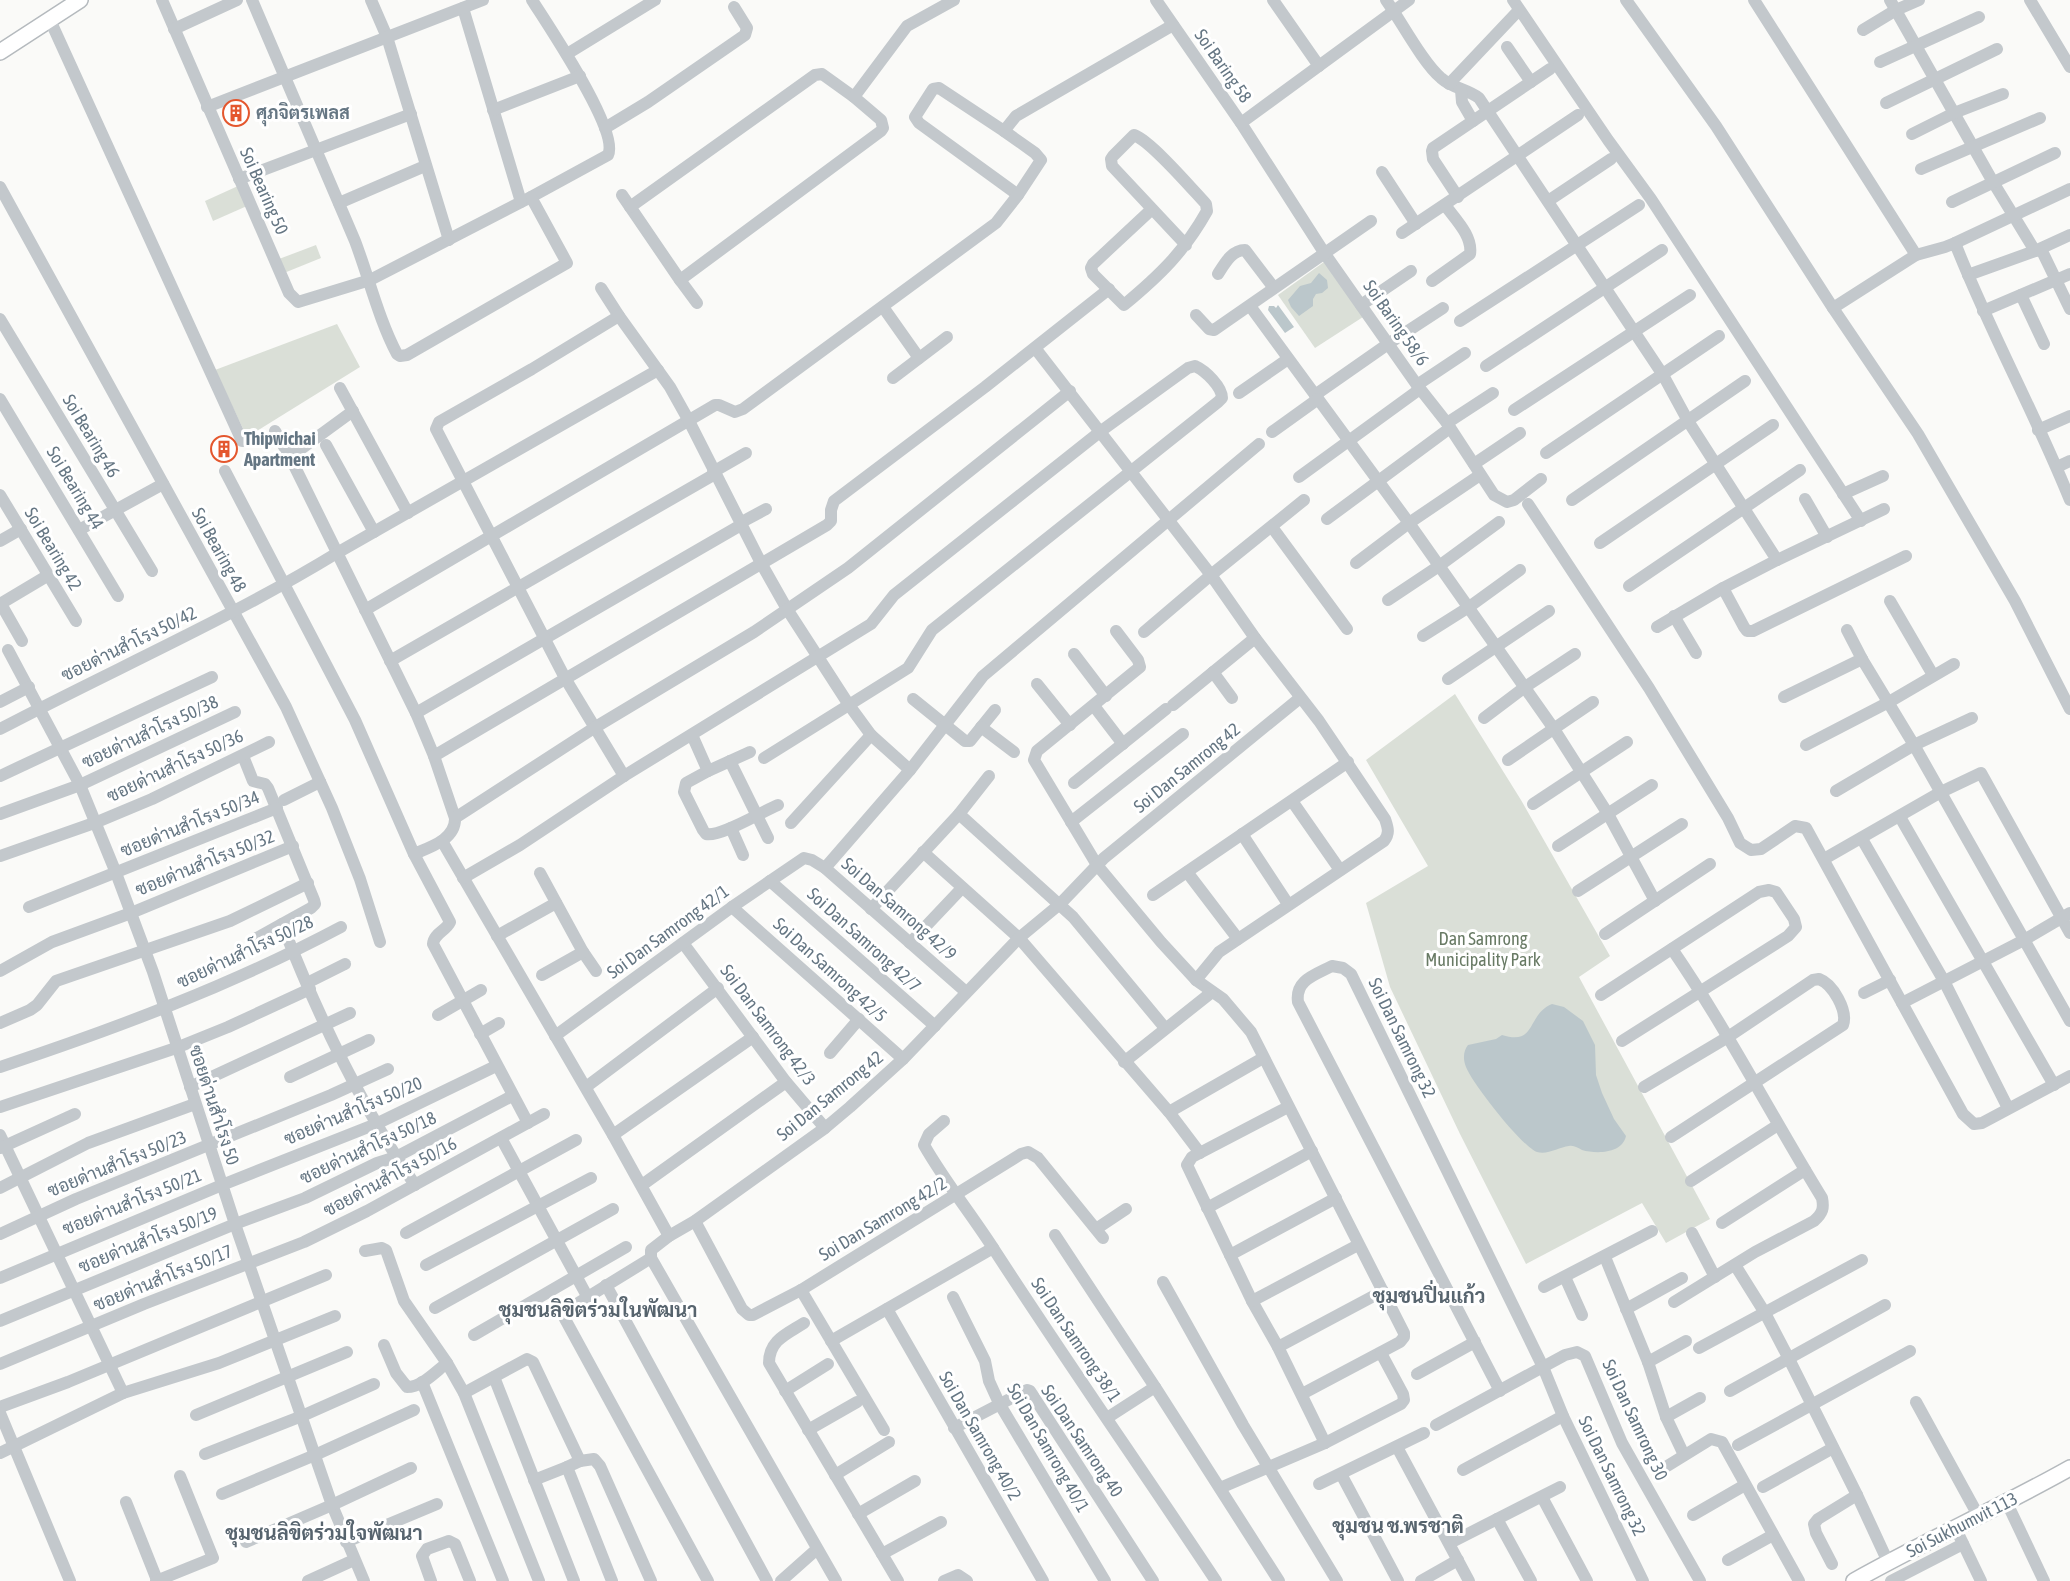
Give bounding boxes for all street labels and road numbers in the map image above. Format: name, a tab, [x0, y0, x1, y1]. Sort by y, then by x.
street label: Soi Baring 58	[1190, 25, 1256, 106]
street label: Soi Bearing 50	[236, 144, 293, 238]
street label: Soi Baring 58/6	[1359, 276, 1434, 369]
street label: Soi Bearing 46	[58, 390, 124, 481]
street label: Soi Bearing 44	[42, 442, 108, 533]
street label: Soi Bearing 42	[20, 503, 86, 594]
street label: Soi Bearing 48	[188, 504, 251, 596]
street label: ซอยด่านสำโรง 50/42	[57, 600, 200, 685]
street label: ซอยด่านสำโรง 50/38	[77, 689, 221, 772]
street label: Soi Dan Samrong 42	[1129, 718, 1244, 817]
street label: ซอยด่านสำโรง 50/36	[102, 723, 246, 806]
street label: ซอยด่านสำโรง 50/34	[116, 784, 262, 861]
street label: ซอยด่านสำโรง 50/32	[131, 823, 277, 900]
street label: Soi Dan Samrong 42/9	[838, 853, 961, 964]
street label: Soi Dan Samrong 42/1	[603, 880, 733, 983]
street label: Soi Dan Samrong 42/7	[803, 883, 925, 996]
street label: ซอยด่านสำโรง 50/28	[172, 909, 316, 992]
street label: Soi Dan Samrong 42/5	[769, 913, 891, 1026]
street label: Soi Dan Samrong 42/3	[716, 960, 821, 1089]
street label: Soi Dan Samrong 32	[1364, 974, 1441, 1101]
street label: ซอยด่านสำโรง 50	[185, 1042, 246, 1168]
street label: Soi Dan Samrong 42	[772, 1046, 887, 1145]
street label: ซอยด่านสำโรง 50/20	[280, 1070, 425, 1149]
street label: ซอยด่านสำโรง 50/18	[295, 1105, 439, 1188]
street label: ซอยด่านสำโรง 50/23	[43, 1124, 189, 1201]
street label: ซอยด่านสำโรง 50/16	[319, 1131, 460, 1221]
street label: ซอยด่านสำโรง 50/21	[58, 1162, 204, 1239]
street label: Soi Dan Samrong 42/2	[815, 1172, 950, 1265]
street label: ซอยด่านสำโรง 50/19	[74, 1200, 220, 1277]
street label: ซอยด่านสำโรง 50/17	[89, 1238, 235, 1315]
street label: Soi Dan Samrong 38/1	[1027, 1274, 1126, 1406]
street label: Soi Dan Samrong 30	[1598, 1356, 1673, 1483]
street label: Soi Dan Samrong 40/2	[935, 1368, 1026, 1504]
street label: Soi Dan Samrong 40/1	[1003, 1380, 1094, 1516]
street label: Soi Dan Samrong 40	[1037, 1381, 1128, 1501]
street label: Soi Dan Samrong 32	[1574, 1412, 1651, 1539]
street label: Soi Sukhumvit 113	[1903, 1488, 2021, 1562]

